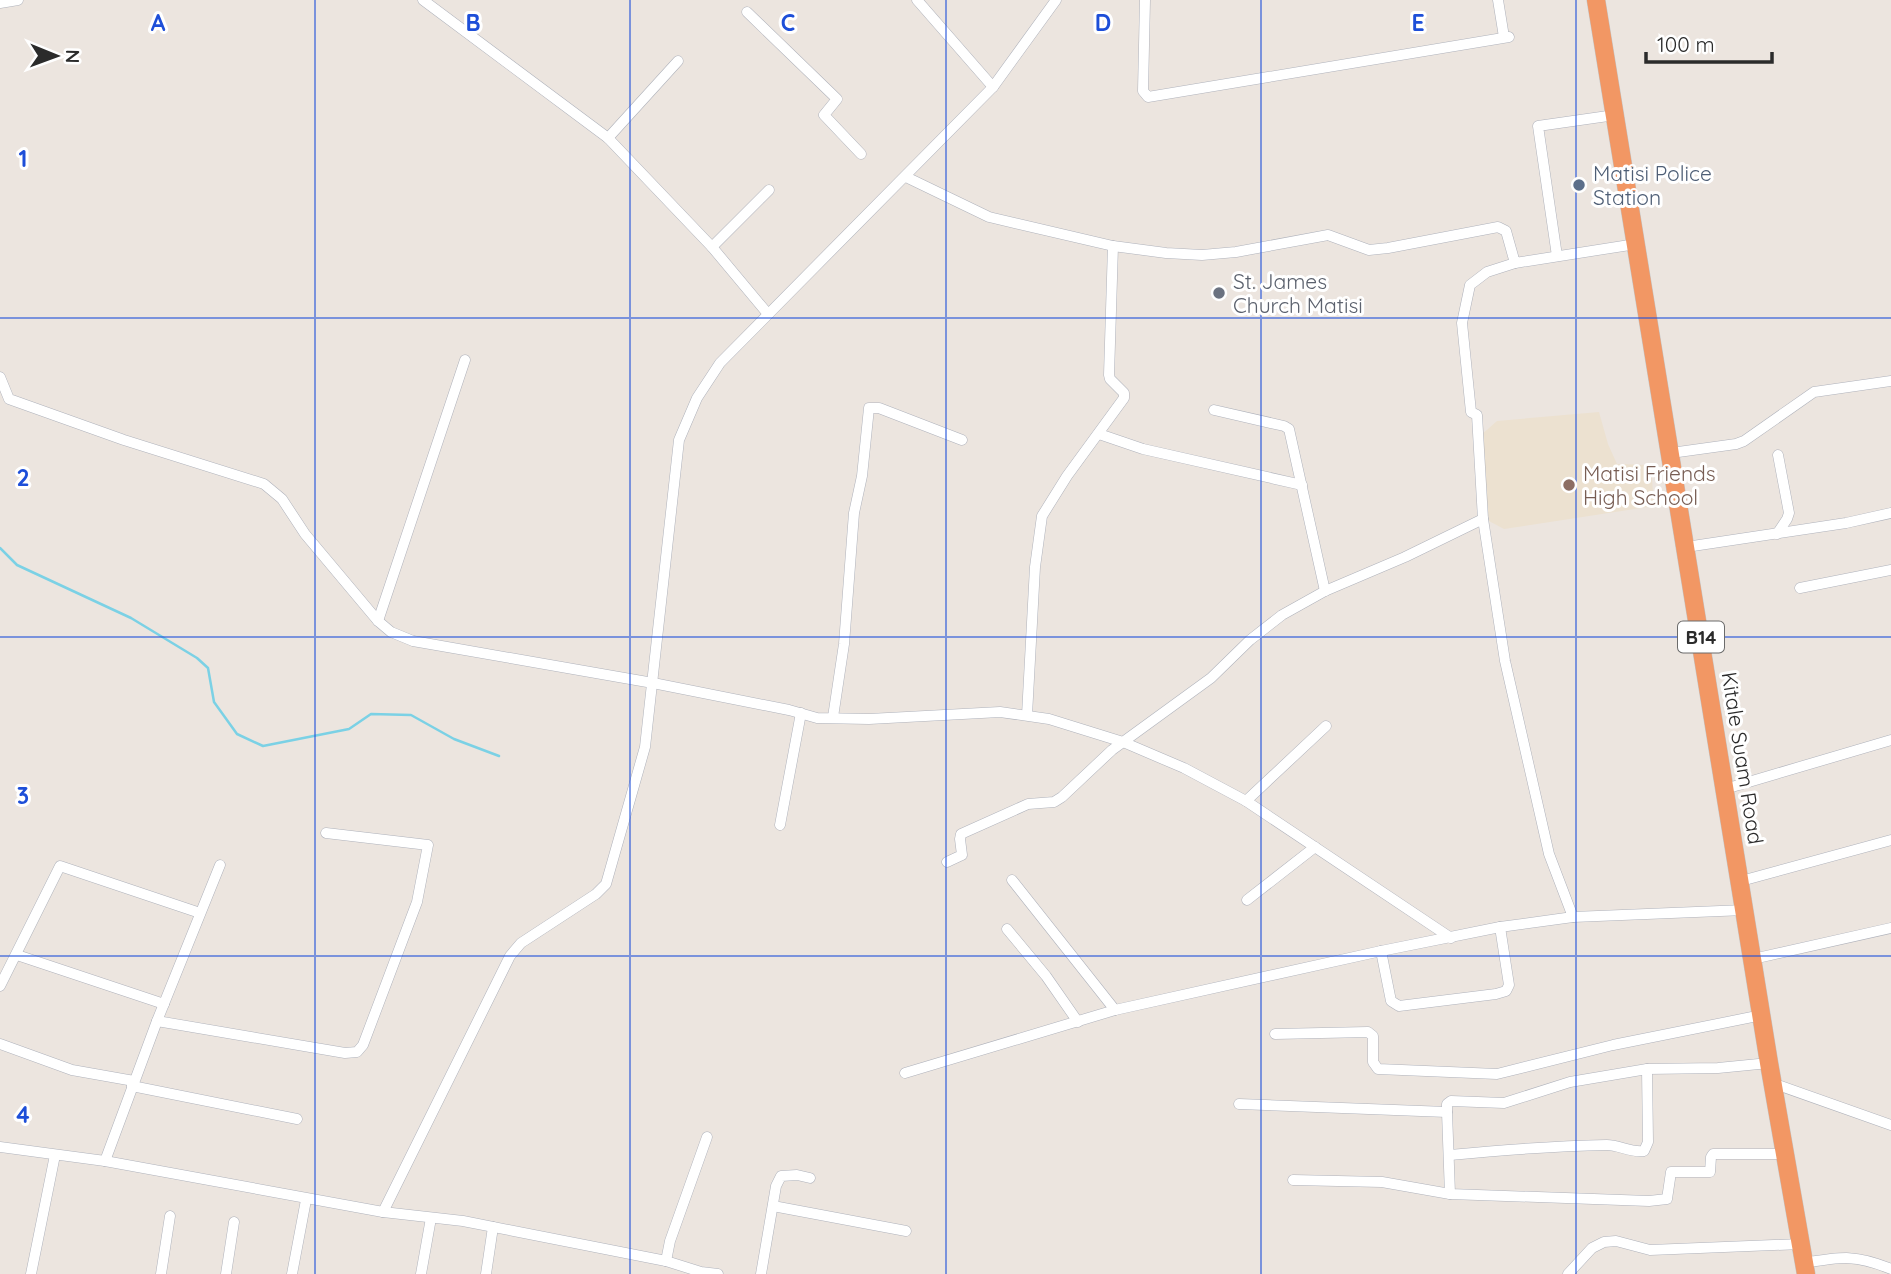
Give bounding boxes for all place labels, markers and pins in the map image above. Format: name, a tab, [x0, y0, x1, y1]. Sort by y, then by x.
place label: Matisi Police Station	[1593, 160, 1712, 210]
marker: Matisi Police Station	[1571, 177, 1587, 193]
place label: St. James Church Matisi	[1233, 268, 1363, 318]
marker: St. James Church Matisi	[1211, 285, 1227, 301]
place label: Matisi Friends High School	[1583, 460, 1716, 510]
marker: Matisi Friends High School	[1561, 477, 1577, 493]

